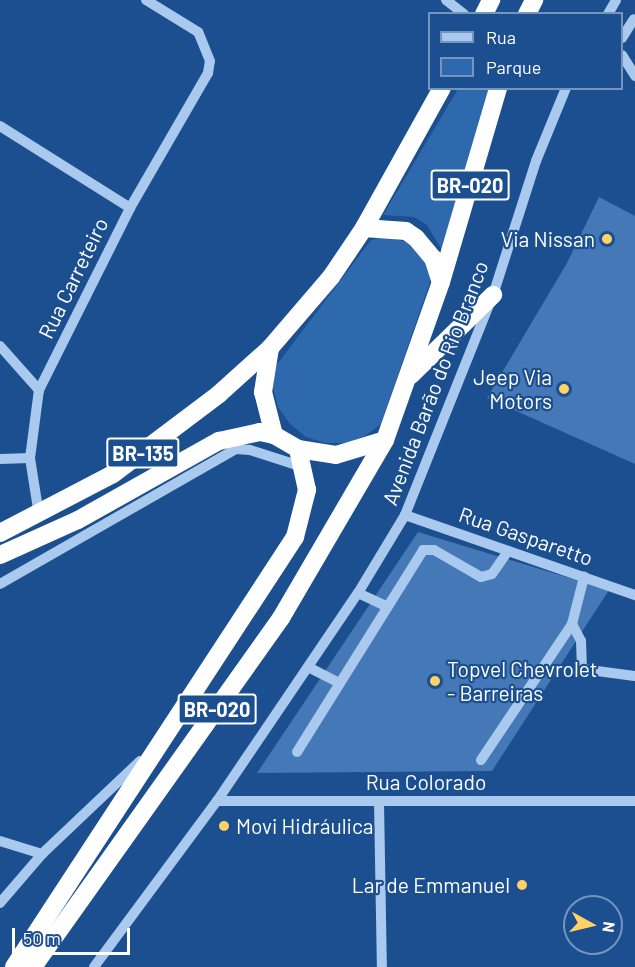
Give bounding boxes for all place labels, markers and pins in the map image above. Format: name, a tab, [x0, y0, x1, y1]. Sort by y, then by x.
place label: Via Nissan	[501, 226, 595, 252]
marker: Via Nissan	[600, 232, 614, 246]
place label: Jeep Via Motors	[473, 364, 552, 414]
marker: Jeep Via Motors	[557, 382, 571, 396]
place label: Topvel Chevrolet - Barreiras	[447, 656, 597, 706]
marker: Topvel Chevrolet - Barreiras	[428, 674, 442, 688]
place label: Movi Hidráulica	[236, 813, 374, 839]
marker: Movi Hidráulica	[217, 819, 231, 833]
place label: Lar de Emmanuel	[352, 872, 510, 898]
marker: Lar de Emmanuel	[515, 878, 529, 892]

